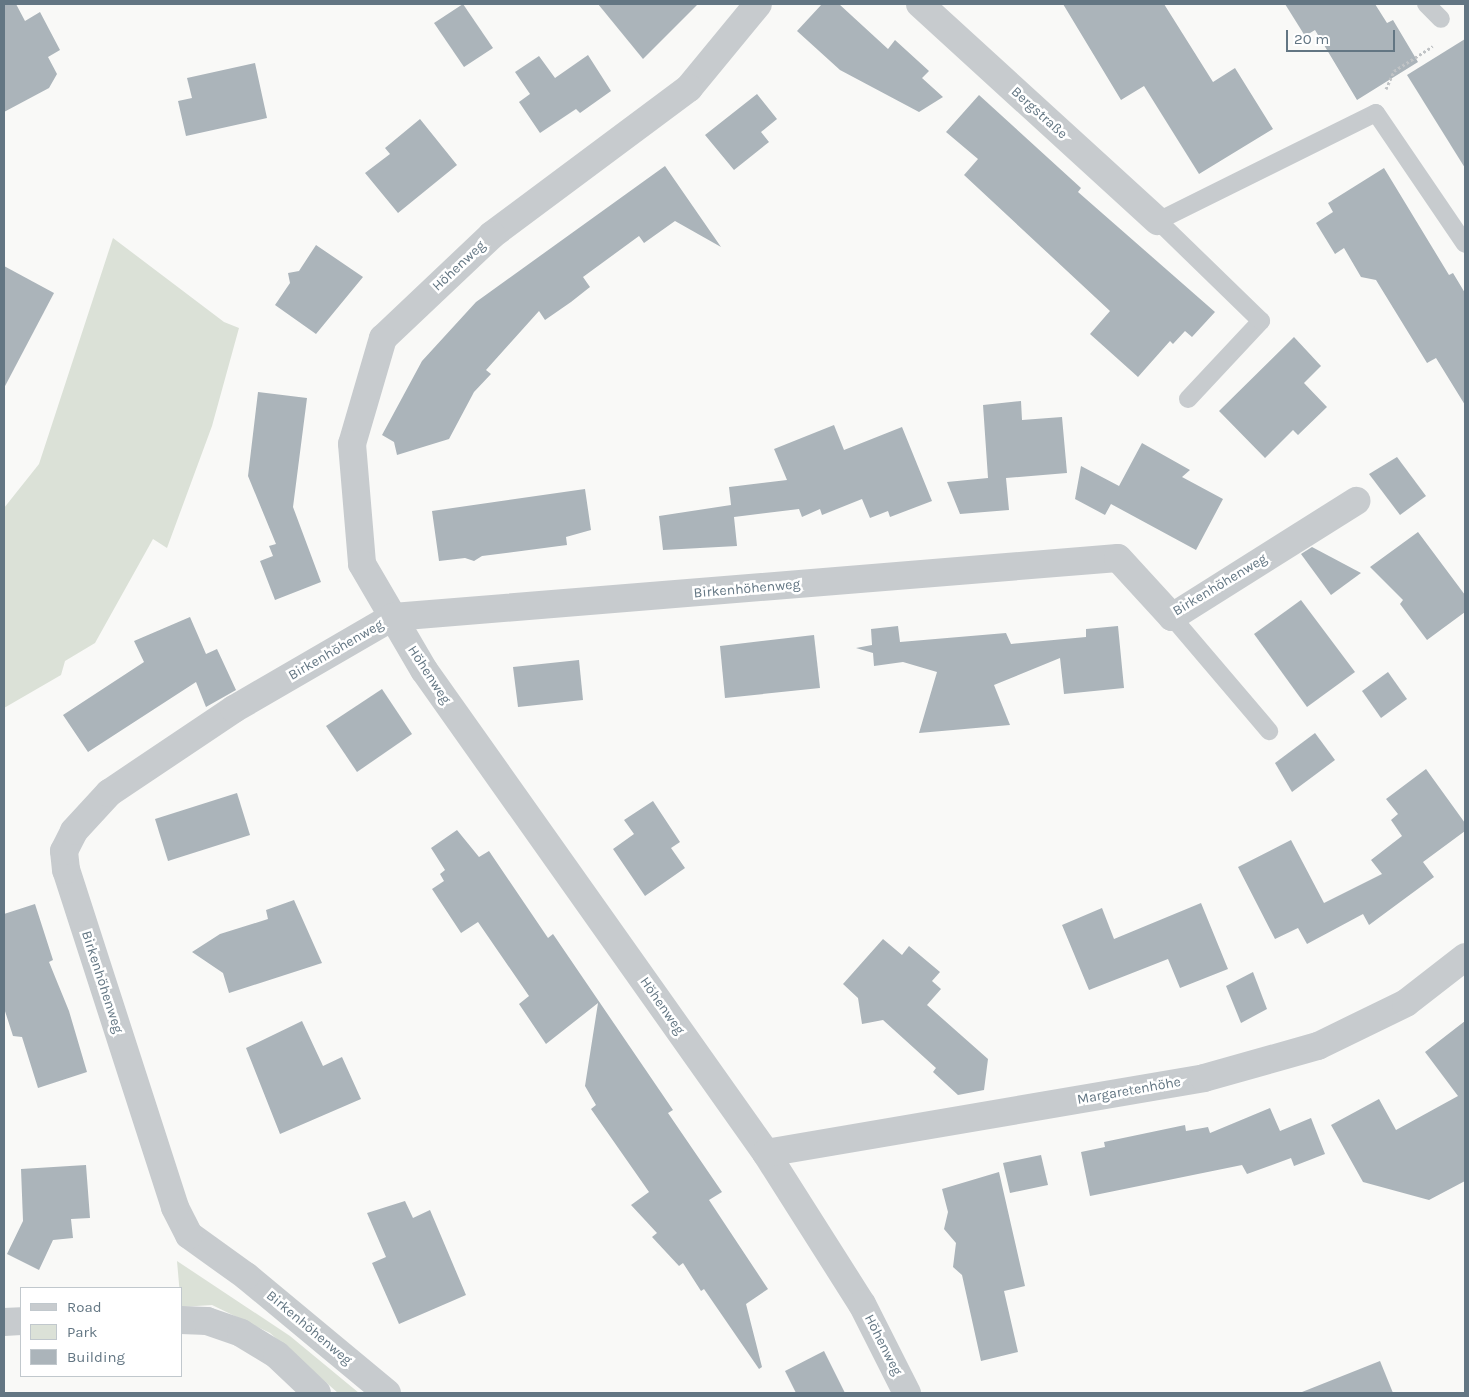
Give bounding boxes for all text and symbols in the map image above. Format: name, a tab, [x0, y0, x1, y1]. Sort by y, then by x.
scale bar	[1289, 20, 1398, 52]
text: 20 m	[1294, 30, 1329, 48]
street label: Bergstraße	[1007, 83, 1071, 143]
street label: Höhenweg	[429, 237, 489, 295]
street label: Birkenhöhenweg	[1170, 550, 1270, 620]
street label: Birkenhöhenweg	[693, 576, 801, 602]
street label: Birkenhöhenweg	[286, 616, 386, 684]
street label: Höhenweg	[404, 643, 454, 707]
street label: Birkenhöhenweg	[77, 929, 127, 1035]
street label: Höhenweg	[636, 974, 688, 1038]
street label: Margaretenhöhe	[1076, 1074, 1182, 1108]
legend	[20, 1287, 182, 1377]
street label: Birkenhöhenweg	[263, 1287, 355, 1369]
text: Road	[67, 1298, 102, 1316]
street label: Höhenweg	[860, 1312, 906, 1378]
text: Park	[67, 1323, 97, 1341]
text: Building	[67, 1348, 125, 1366]

